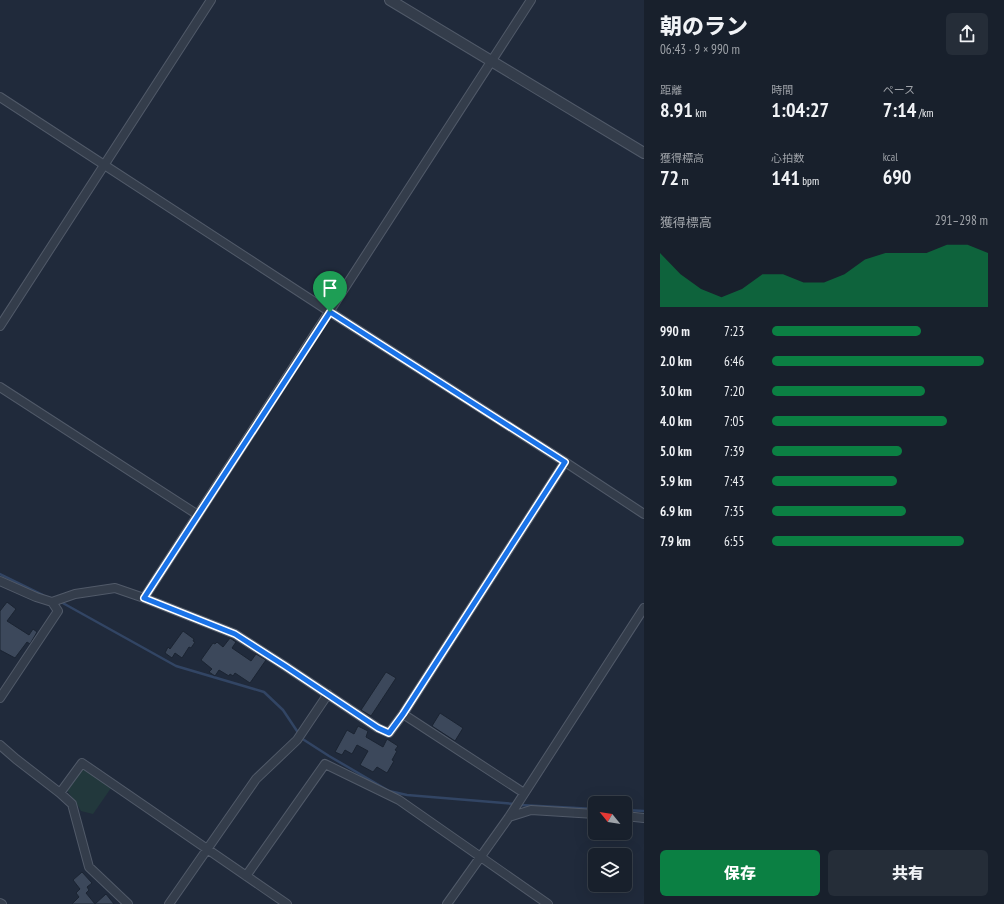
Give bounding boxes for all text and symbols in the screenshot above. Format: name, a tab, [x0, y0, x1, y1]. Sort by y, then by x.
text: 朝のラン	[660, 12, 748, 40]
button: share	[946, 13, 988, 55]
text: 06:43 · 9 × 990 m	[660, 41, 740, 58]
text: 距離	[660, 83, 682, 97]
text: 時間	[771, 83, 793, 97]
text: ペース	[883, 83, 915, 97]
text: 8.91	[660, 97, 693, 123]
text: 1:04:27	[771, 97, 829, 123]
text: 7:14	[883, 97, 916, 123]
text: km	[693, 106, 707, 120]
text: /km	[916, 106, 933, 120]
text: kcal	[883, 150, 898, 164]
text: 獲得標高	[660, 151, 704, 165]
text: 心拍数	[771, 151, 804, 165]
text: 690	[883, 164, 911, 190]
text: 72	[660, 165, 679, 191]
text: 141	[771, 165, 800, 191]
text: m	[679, 174, 689, 188]
text: bpm	[800, 174, 819, 188]
text: 291–298 m	[935, 212, 988, 229]
text: 獲得標高	[660, 214, 712, 231]
pin	[313, 271, 347, 312]
icon: arrive	[319, 277, 341, 299]
text: 990 m	[660, 323, 690, 340]
text: 7:23	[724, 323, 744, 340]
text: 2.0 km	[660, 353, 692, 370]
text: 6:46	[724, 353, 744, 370]
text: 3.0 km	[660, 383, 692, 400]
text: 7:20	[724, 383, 744, 400]
text: 4.0 km	[660, 413, 692, 430]
text: 7:05	[724, 413, 744, 430]
text: 5.0 km	[660, 443, 692, 460]
text: 7:39	[724, 443, 744, 460]
text: 5.9 km	[660, 473, 692, 490]
text: 7:43	[724, 473, 744, 490]
text: 6.9 km	[660, 503, 692, 520]
text: 7:35	[724, 503, 744, 520]
text: 7.9 km	[660, 533, 691, 550]
text: 6:55	[724, 533, 744, 550]
north arrow	[588, 796, 632, 840]
map controls	[588, 796, 632, 892]
button: layers	[588, 848, 632, 892]
button: 保存	[660, 850, 820, 896]
button: 共有	[828, 850, 988, 896]

